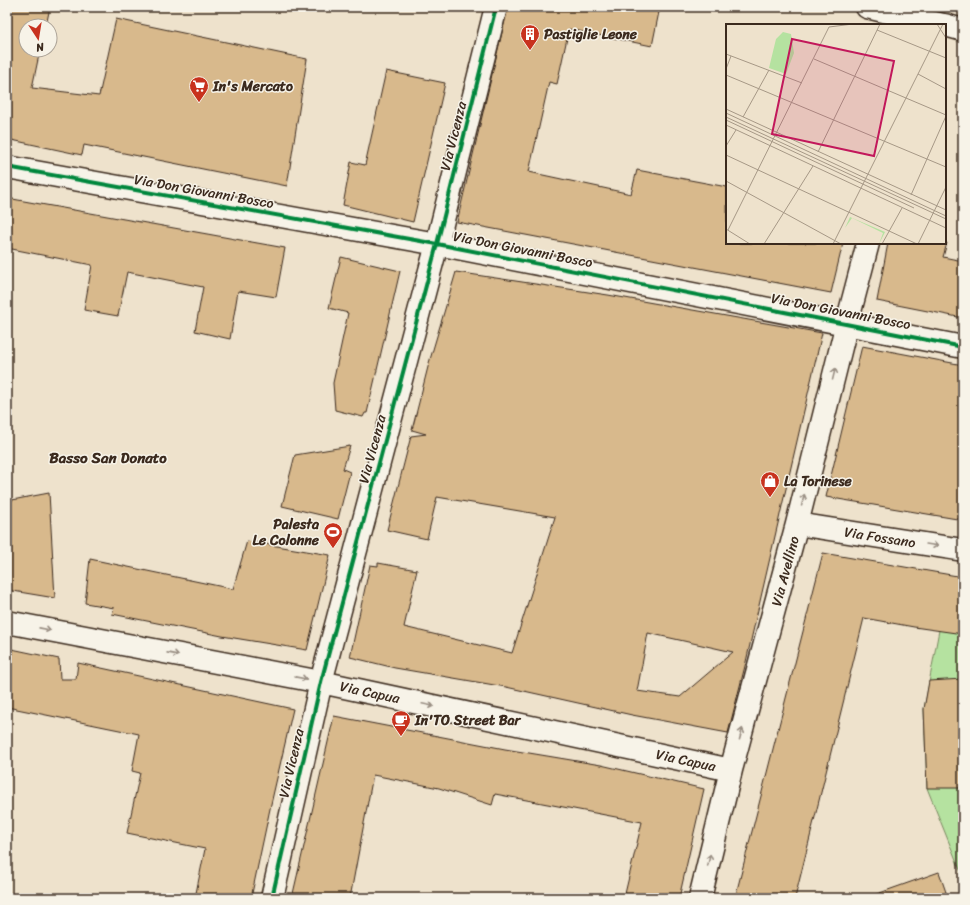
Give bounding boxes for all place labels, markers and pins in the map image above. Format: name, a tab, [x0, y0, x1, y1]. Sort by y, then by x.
place label: Pastiglie Leone	[544, 22, 638, 47]
building icon: Pastiglie Leone	[519, 23, 541, 51]
place label: In's Mercato	[212, 74, 293, 99]
supermarket icon: In's Mercato	[188, 75, 210, 103]
place label: La Torinese	[784, 469, 853, 494]
shop icon: La Torinese	[759, 470, 781, 498]
place label: Palesta Le Colonne	[253, 512, 320, 553]
sports icon: Palesta Le Colonne	[322, 521, 344, 549]
place label: In'TO Street Bar	[414, 708, 521, 733]
cafe icon: In'TO Street Bar	[390, 709, 412, 737]

